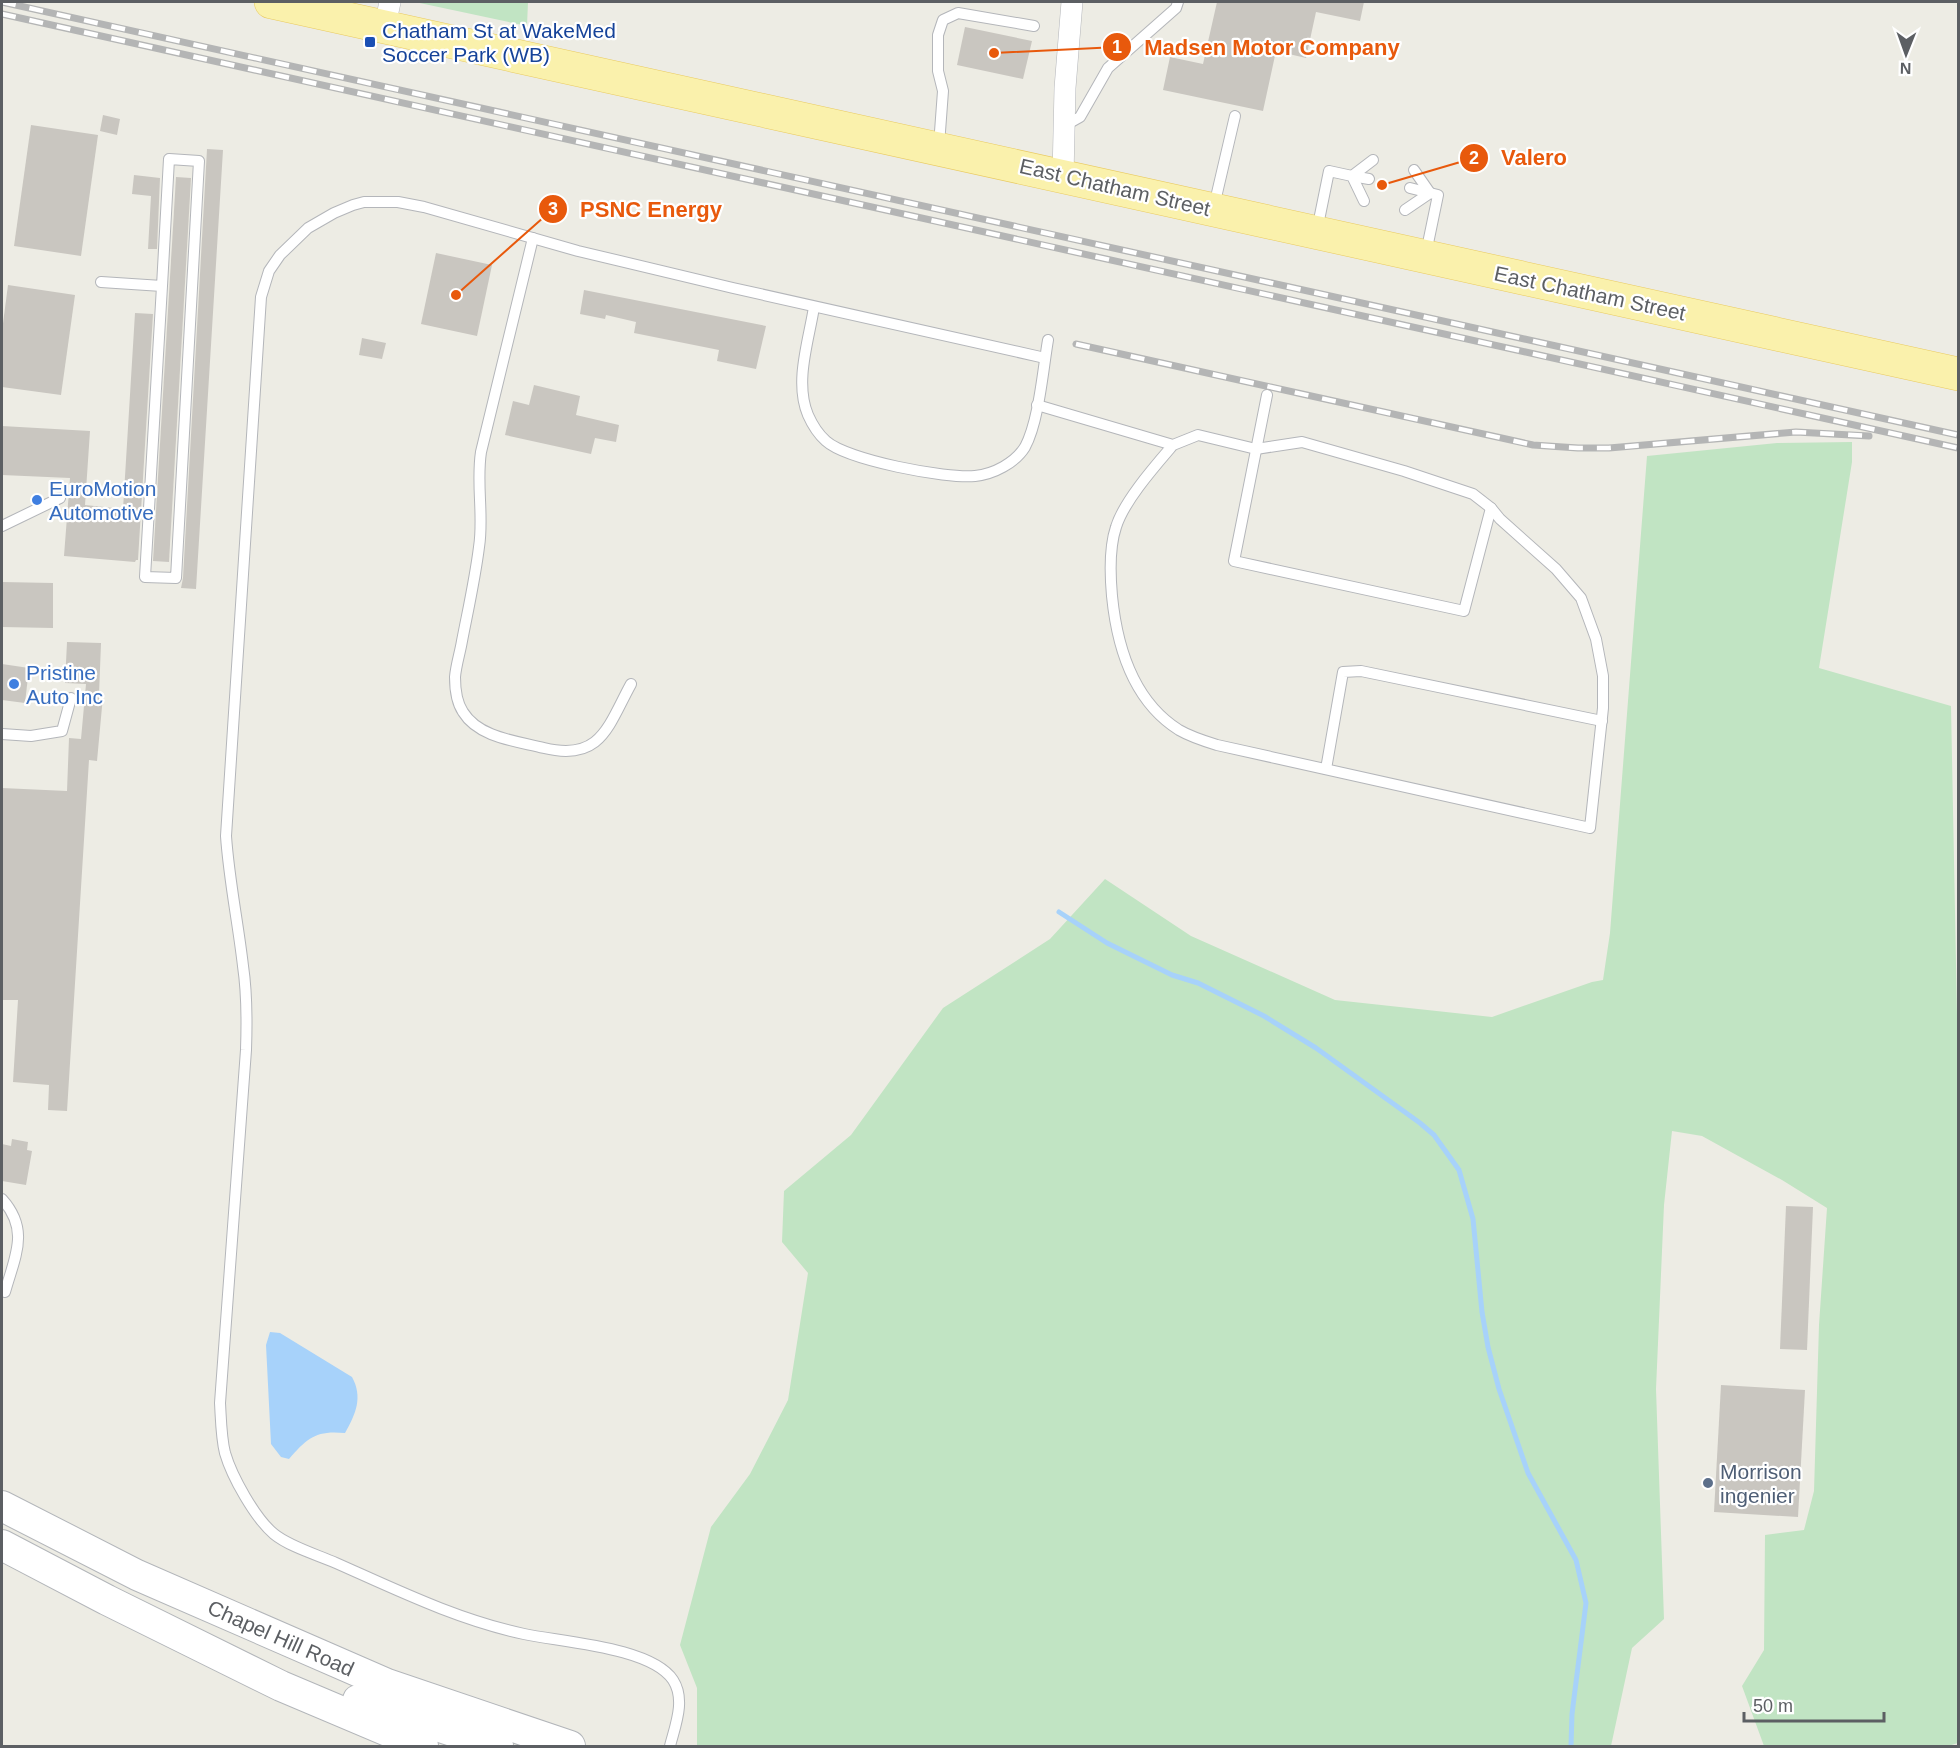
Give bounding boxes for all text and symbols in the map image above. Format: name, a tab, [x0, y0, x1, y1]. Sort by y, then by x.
place label: Chatham St at WakeMed Soccer Park (WB)	[382, 19, 616, 66]
north arrow	[1876, 24, 1936, 84]
callout: Madsen Motor Company	[1102, 27, 1411, 67]
marker: Chatham St at WakeMed Soccer Park (WB)	[363, 35, 377, 49]
text: Madsen Motor Company	[1144, 35, 1400, 60]
text: 1	[1112, 37, 1122, 57]
text: N	[1900, 60, 1912, 77]
callout: Valero	[1459, 138, 1579, 178]
text: Valero	[1501, 145, 1567, 170]
text: 2	[1469, 148, 1479, 168]
street label: East Chatham Street	[1017, 154, 1213, 220]
callout: PSNC Energy	[538, 189, 734, 229]
text: PSNC Energy	[580, 197, 723, 222]
text: 3	[548, 199, 558, 219]
street label: East Chatham Street	[1492, 261, 1688, 325]
place label: EuroMotion Automotive	[49, 477, 156, 524]
marker: EuroMotion Automotive	[30, 493, 44, 507]
place label: Pristine Auto Inc	[26, 661, 103, 708]
marker: Pristine Auto Inc	[7, 677, 21, 691]
place label: Morrison ingenier	[1720, 1460, 1802, 1507]
marker: Morrison ingenier	[1701, 1476, 1715, 1490]
street label: Chapel Hill Road	[204, 1595, 358, 1681]
scale bar	[1744, 1685, 1884, 1723]
text: 50 m	[1753, 1696, 1793, 1716]

